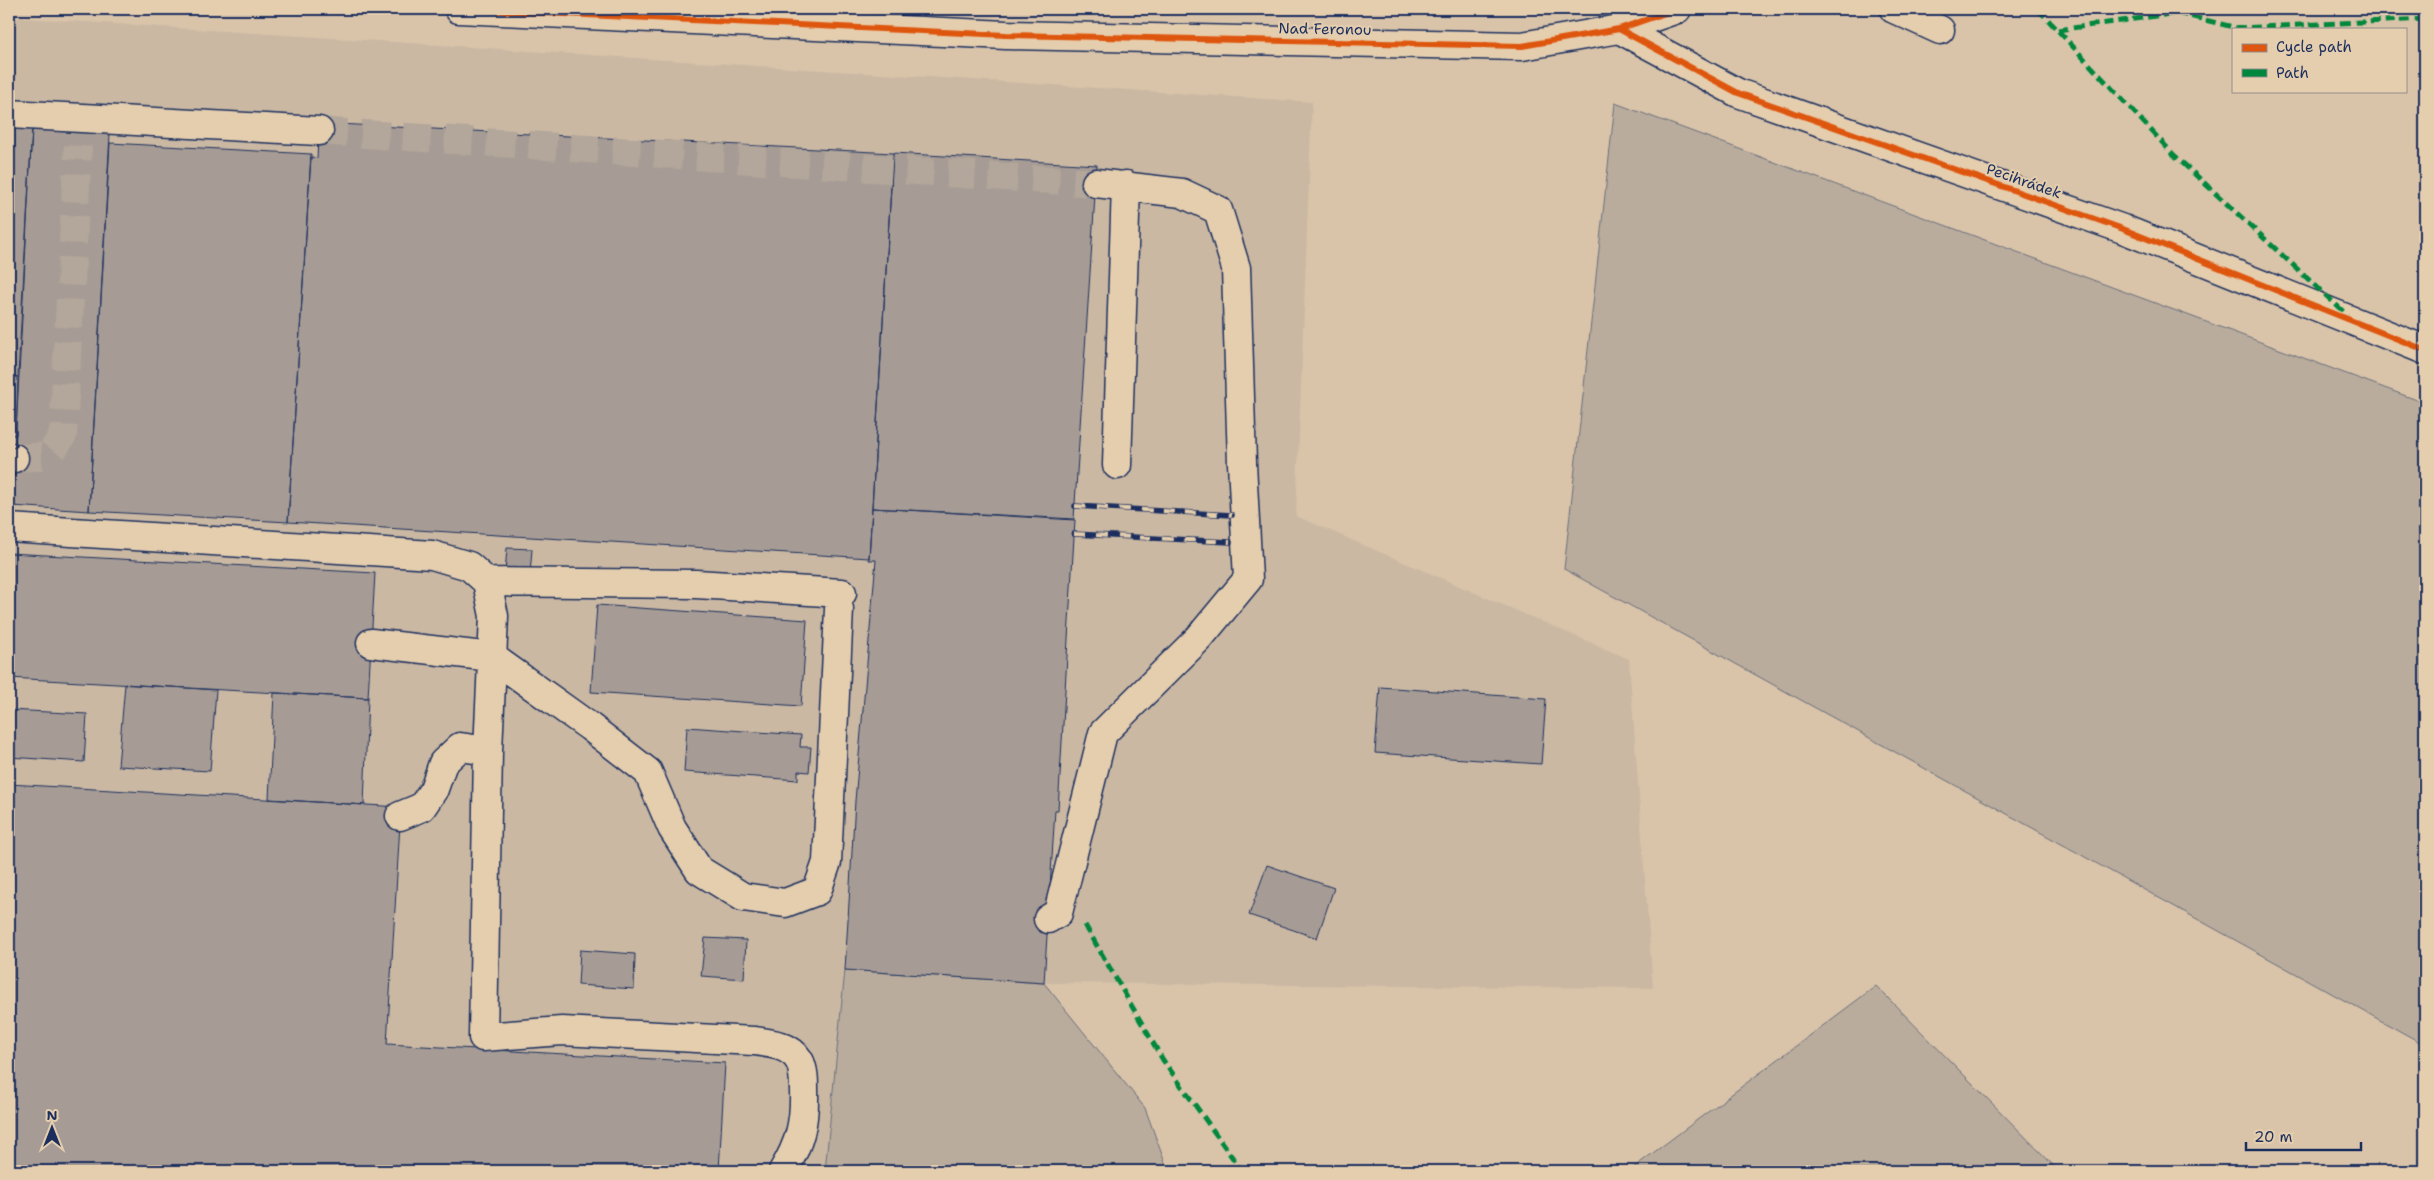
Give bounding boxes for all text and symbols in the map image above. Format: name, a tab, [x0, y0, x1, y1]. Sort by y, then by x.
street label: Nad Feronou	[1278, 18, 1372, 40]
legend	[2232, 28, 2406, 92]
text: Cycle path	[2276, 37, 2352, 57]
text: Path	[2276, 63, 2309, 83]
street label: Pecihrádek	[1984, 159, 2064, 203]
north arrow	[28, 1102, 78, 1152]
text: N	[46, 1106, 58, 1124]
scale bar	[2246, 1120, 2362, 1152]
text: 20 m	[2254, 1127, 2293, 1147]

